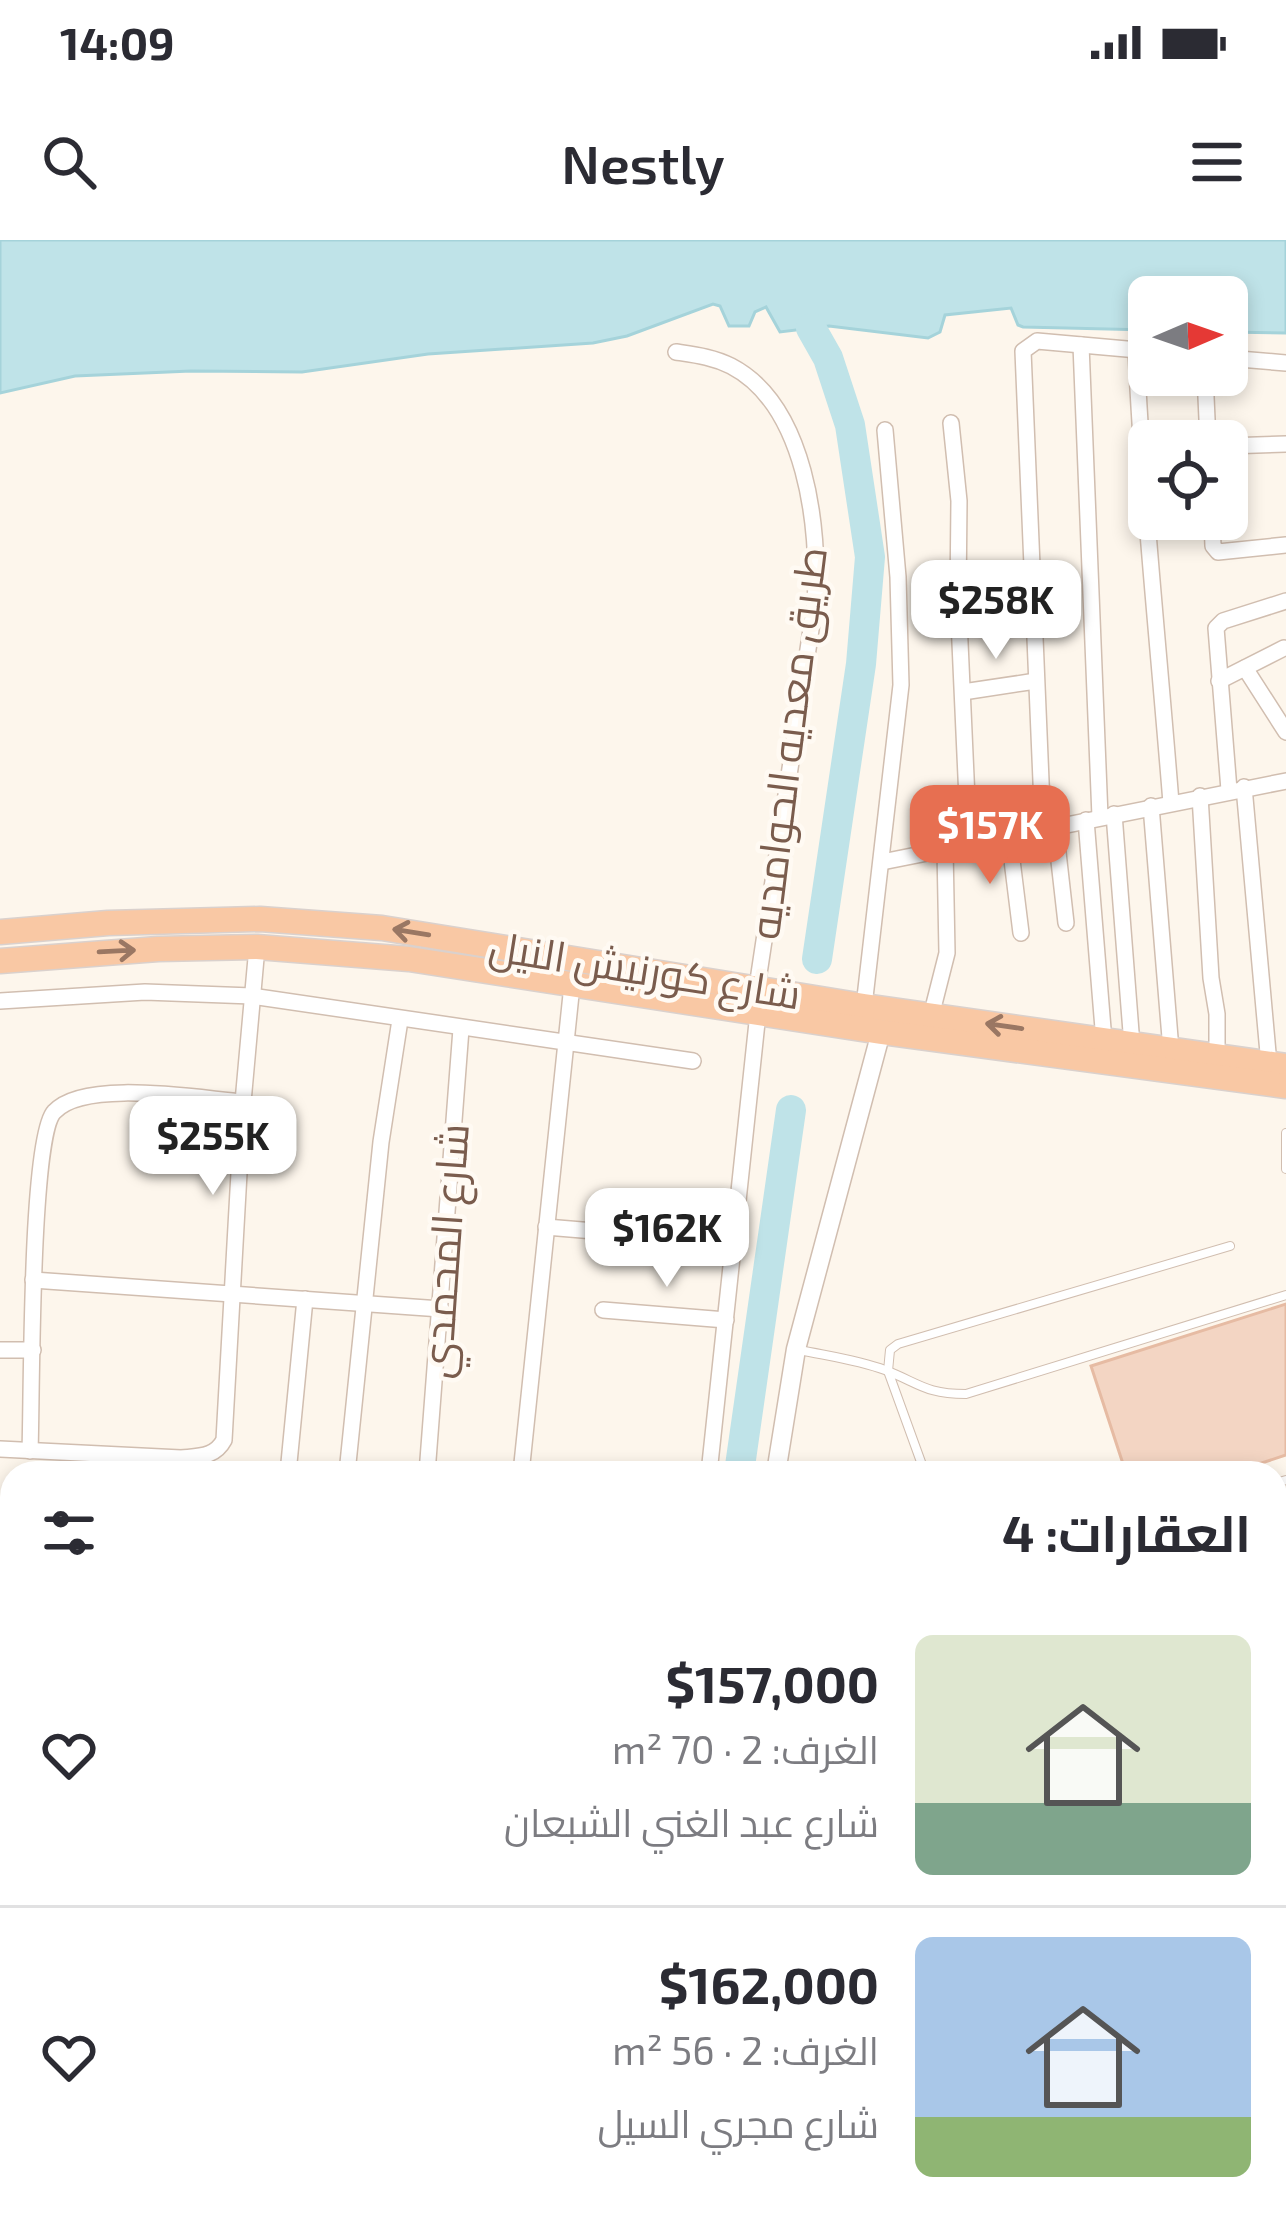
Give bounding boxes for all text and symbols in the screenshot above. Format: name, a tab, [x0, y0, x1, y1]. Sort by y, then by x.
text: 14:09	[60, 15, 175, 69]
icon: search	[36, 129, 102, 195]
icon: menu	[1184, 129, 1250, 195]
text: Nestly	[561, 130, 725, 195]
north arrow	[1128, 276, 1248, 396]
map controls	[1128, 276, 1248, 540]
button: locate	[1128, 420, 1248, 540]
street label: طريق معديه الحوامديه	[737, 544, 838, 942]
pin: $258K	[912, 560, 1080, 662]
text: $258K	[938, 575, 1054, 622]
pin: $157K	[906, 785, 1074, 887]
text: $157K	[937, 800, 1043, 847]
street label: شارع كورنيش النيل	[485, 919, 805, 1022]
one-way arrow	[393, 920, 432, 943]
one-way arrow	[97, 939, 136, 962]
one-way arrow	[985, 1014, 1024, 1037]
pin: $255K	[129, 1096, 297, 1198]
text: $255K	[156, 1111, 270, 1158]
street label: شارع المحمدي	[409, 1122, 487, 1381]
pin: $162K	[583, 1188, 751, 1290]
text: $162K	[612, 1203, 722, 1250]
icon: filters	[36, 1500, 102, 1566]
text: العقارات: 4	[1002, 1501, 1251, 1562]
text: $157,000	[666, 1652, 879, 1713]
icon: home	[1011, 1683, 1155, 1827]
icon: heart	[36, 1722, 102, 1788]
text: الغرف: 2 · 70 m²	[612, 1725, 879, 1772]
text: شارع عبد الغني الشبعان	[504, 1798, 879, 1845]
text: $162,000	[659, 1953, 879, 2014]
icon: home	[1011, 1985, 1155, 2129]
icon: heart	[36, 2024, 102, 2090]
text: الغرف: 2 · 56 m²	[612, 2026, 879, 2073]
text: شارع مجري السيل	[597, 2099, 879, 2146]

